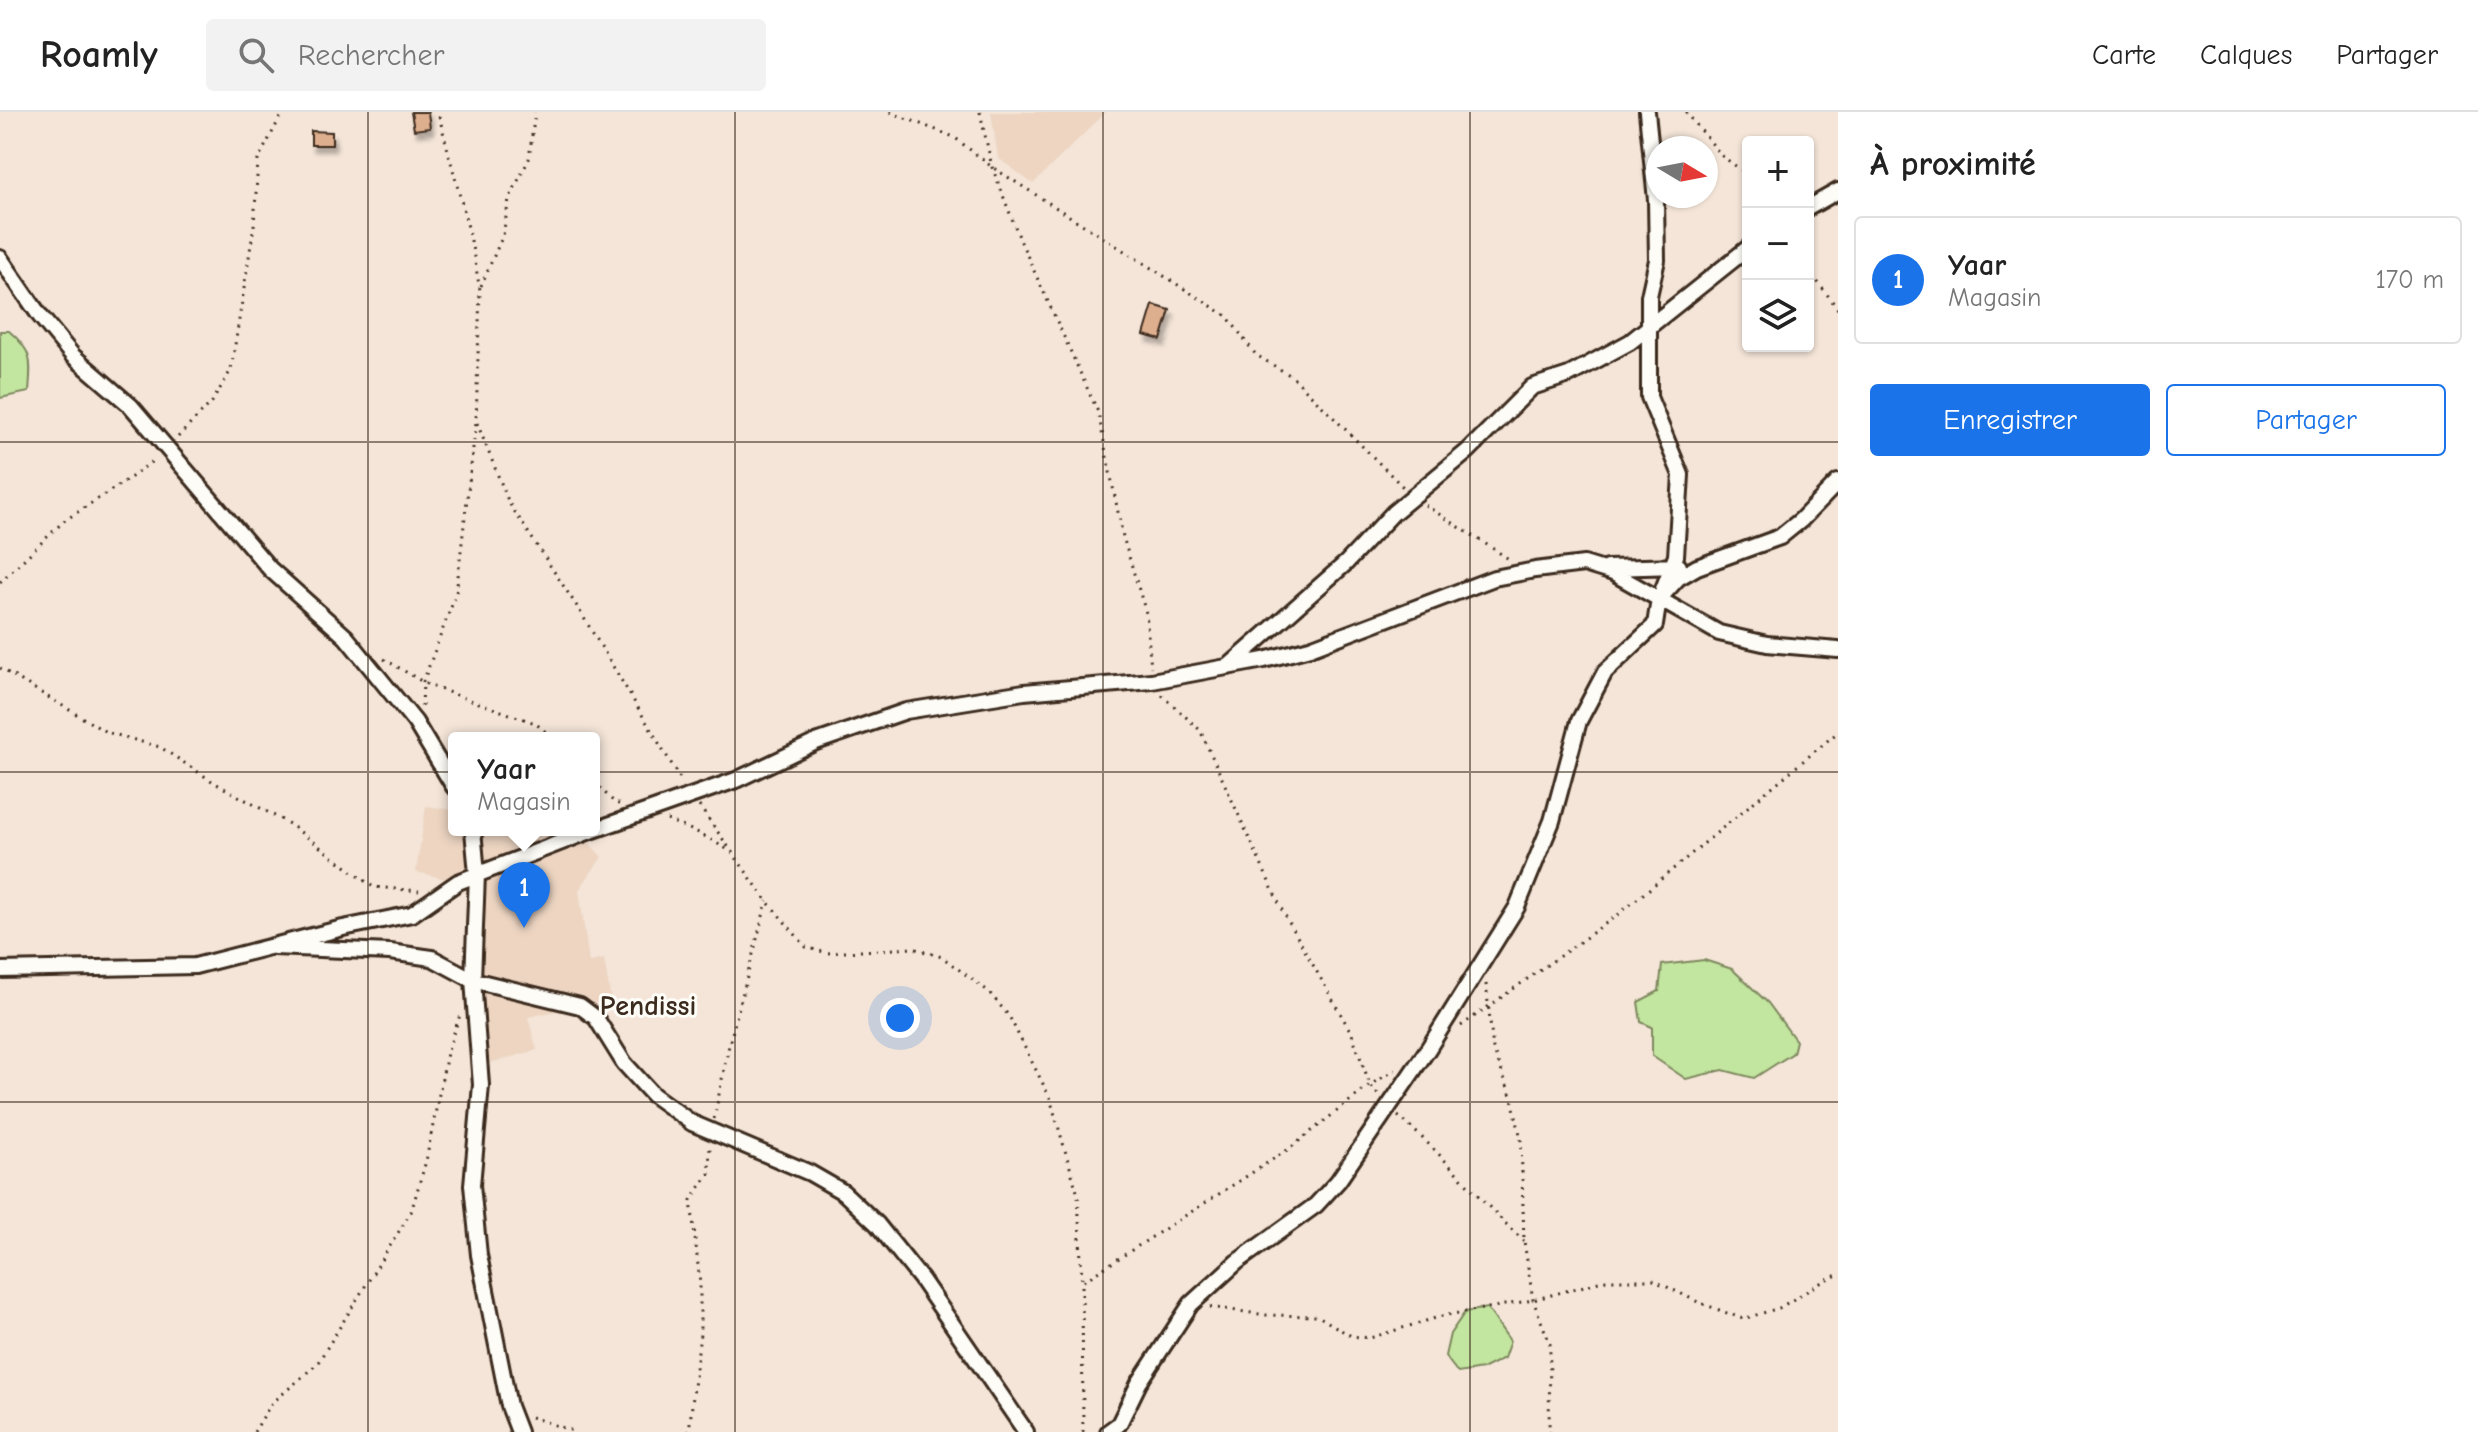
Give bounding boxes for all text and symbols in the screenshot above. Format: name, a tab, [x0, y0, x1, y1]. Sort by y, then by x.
search box	[206, 19, 766, 91]
text: Roamly	[40, 33, 158, 77]
icon: search	[234, 33, 278, 77]
text: Rechercher	[298, 38, 444, 73]
text: Carte	[2092, 39, 2156, 71]
text: Calques	[2200, 39, 2292, 71]
text: Partager	[2336, 39, 2438, 71]
north arrow	[1646, 136, 1718, 208]
map controls	[1742, 136, 1814, 352]
button: +	[1742, 136, 1814, 208]
text: À proximité	[1870, 144, 2036, 184]
button: −	[1742, 208, 1814, 280]
text: Yaar	[1948, 248, 2006, 283]
text: 1	[1893, 265, 1903, 295]
text: 170 m	[2375, 265, 2444, 295]
button: layers	[1742, 280, 1814, 352]
text: Magasin	[1948, 283, 2042, 313]
button: Enregistrer	[1870, 384, 2150, 456]
button: Partager	[2166, 384, 2446, 456]
popup	[448, 732, 600, 836]
text: Yaar	[477, 752, 535, 787]
text: Magasin	[477, 787, 571, 817]
pin: 1	[498, 862, 550, 928]
district label: Pendissi	[600, 990, 696, 1022]
your location	[880, 998, 920, 1038]

